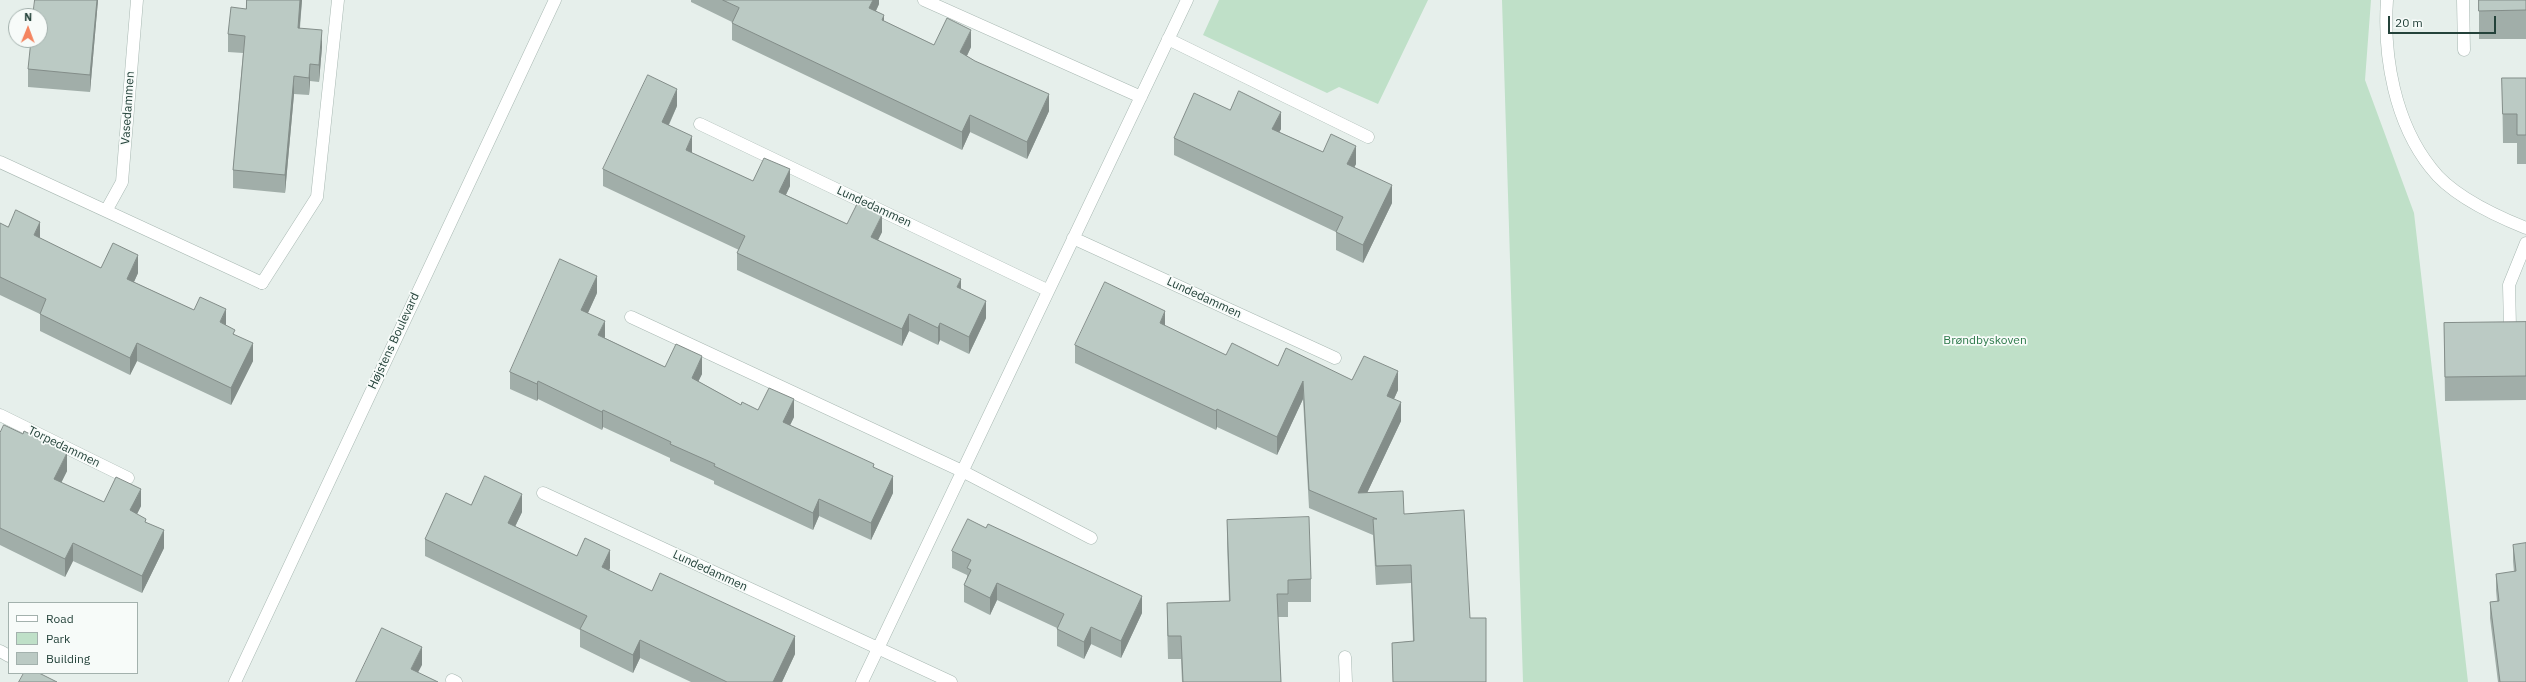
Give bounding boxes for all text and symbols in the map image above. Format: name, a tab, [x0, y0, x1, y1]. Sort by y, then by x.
north arrow	[8, 8, 48, 48]
scale bar	[2390, 8, 2498, 34]
text: N	[24, 10, 32, 24]
text: 20 m	[2395, 15, 2423, 30]
street label: Vasedammen	[118, 71, 138, 145]
street label: Lundedammen	[834, 183, 914, 231]
street label: Lundedammen	[1164, 274, 1244, 322]
street label: Højstens Boulevard	[365, 290, 423, 392]
park label: Brøndbyskoven	[1943, 334, 2027, 348]
street label: Torpedammen	[26, 423, 102, 471]
street label: Lundedammen	[670, 547, 750, 595]
legend	[8, 602, 138, 674]
text: Road	[46, 611, 74, 626]
text: Park	[46, 631, 70, 646]
text: Building	[46, 651, 90, 666]

